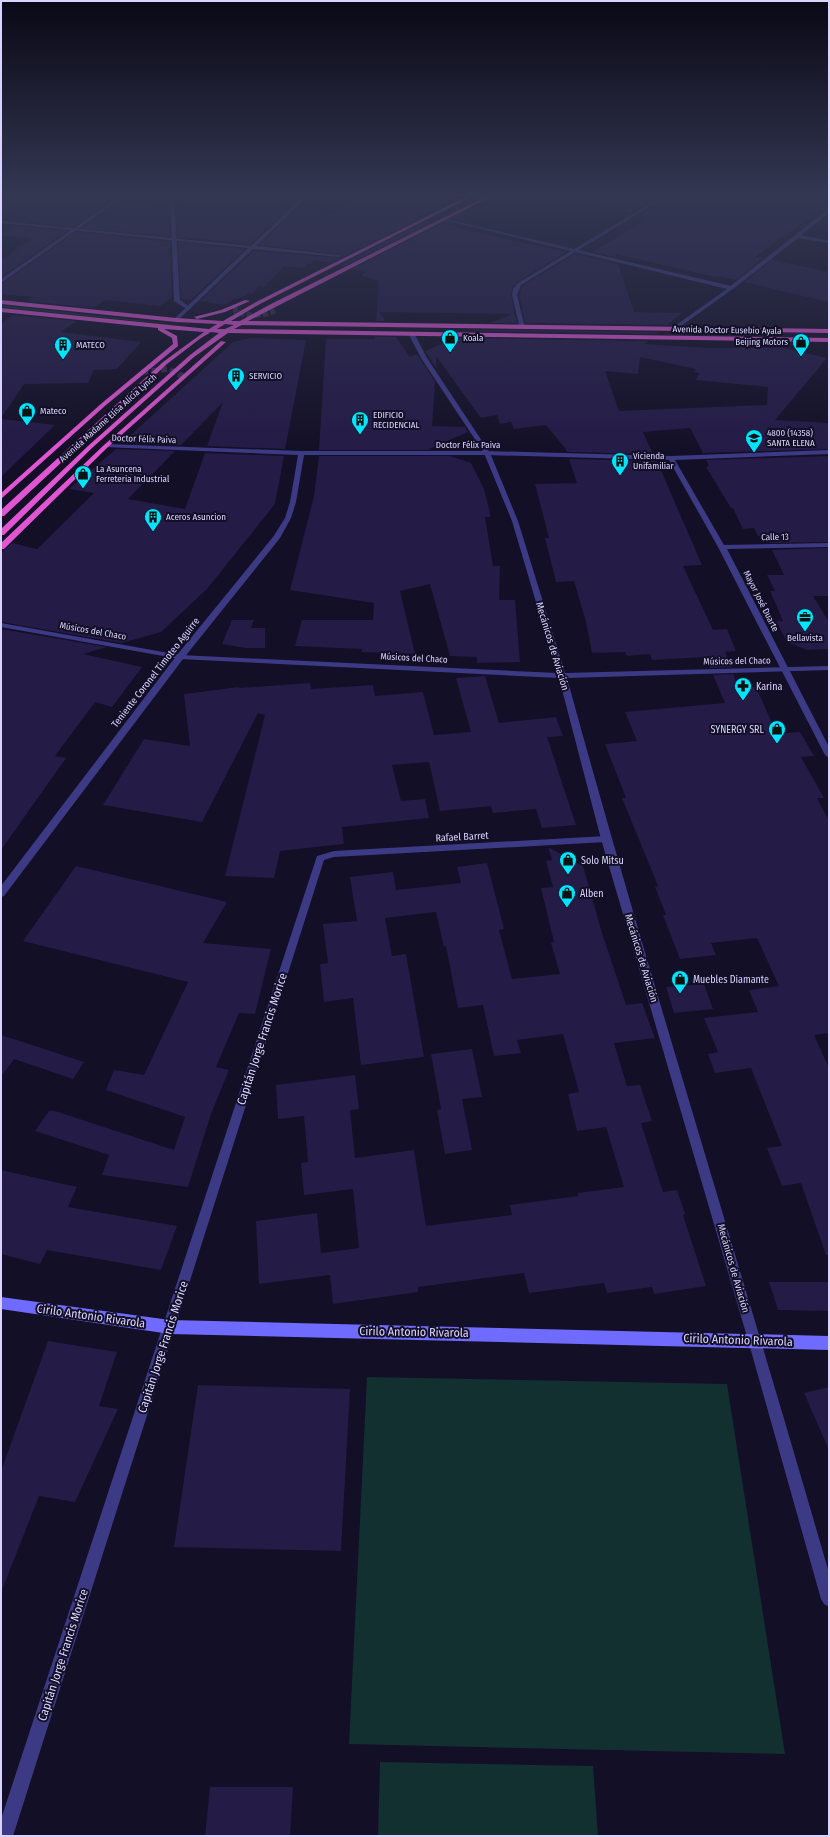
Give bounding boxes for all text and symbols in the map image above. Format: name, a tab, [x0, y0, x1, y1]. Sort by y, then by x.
street label: Avenida Doctor Eusebio Ayala	[673, 324, 782, 336]
shop icon: Koala	[440, 328, 460, 353]
shop icon: Beijing Motors	[791, 332, 811, 357]
place label: Koala	[463, 333, 484, 343]
building icon: MATECO	[53, 335, 73, 360]
place label: Beijing Motors	[735, 337, 788, 347]
place label: MATECO	[76, 340, 105, 350]
building icon: SERVICIO	[226, 366, 246, 391]
place label: SERVICIO	[249, 371, 282, 381]
street label: Avenida Madame Elisa Alicia Lynch	[57, 372, 159, 464]
shop icon: Mateco	[17, 401, 37, 426]
place label: Mateco	[40, 406, 67, 416]
building icon: EDIFICIO RECIDENCIAL	[350, 410, 370, 435]
place label: EDIFICIO RECIDENCIAL	[373, 410, 420, 430]
school or university icon: 4800 (14358) SANTA ELENA	[744, 428, 764, 453]
place label: 4800 (14358) SANTA ELENA	[767, 428, 815, 448]
street label: Doctor Félix Paiva	[112, 433, 177, 445]
street label: Doctor Félix Paiva	[436, 440, 501, 450]
building icon: Vicienda Unifamiliar	[610, 451, 630, 476]
place label: Vicienda Unifamiliar	[633, 451, 675, 471]
shop icon: La Asuncena Ferreteria Industrial	[73, 464, 93, 489]
place label: La Asuncena Ferreteria Industrial	[96, 464, 170, 484]
building icon: Aceros Asuncion	[143, 507, 163, 532]
place label: Aceros Asuncion	[166, 512, 226, 522]
street label: Calle 13	[761, 532, 789, 542]
street label: Mayor José Duarte	[741, 569, 781, 634]
street label: Mecánicos de Aviación	[533, 601, 571, 692]
office icon: Bellavista	[795, 607, 815, 632]
street label: Teniente Coronel Timoteo Aguirre	[109, 615, 202, 730]
street label: Músicos del Chaco	[59, 620, 127, 642]
place label: Bellavista	[787, 633, 823, 643]
street label: Músicos del Chaco	[380, 651, 448, 665]
street label: Músicos del Chaco	[703, 655, 771, 667]
pharmacy icon: Karina	[733, 676, 753, 701]
place label: Karina	[756, 681, 782, 693]
shop icon: SYNERGY SRL	[767, 719, 787, 744]
place label: SYNERGY SRL	[710, 724, 765, 736]
street label: Rafael Barret	[435, 830, 490, 844]
shop icon: Solo Mitsu	[558, 850, 578, 875]
place label: Solo Mitsu	[581, 855, 624, 867]
shop icon: Alben	[557, 883, 577, 908]
place label: Alben	[580, 888, 603, 900]
street label: Mecánicos de Aviación	[622, 913, 660, 1004]
shop icon: Muebles Diamante	[670, 969, 690, 994]
street label: Capitán Jorge Francis Morice	[234, 971, 290, 1107]
place label: Muebles Diamante	[693, 974, 769, 986]
street label: Mecánicos de Aviación	[715, 1222, 751, 1314]
street label: Capitán Jorge Francis Morice	[135, 1279, 191, 1415]
street label: Cirilo Antonio Rivarola	[36, 1301, 146, 1331]
street label: Cirilo Antonio Rivarola	[359, 1324, 469, 1340]
street label: Cirilo Antonio Rivarola	[683, 1331, 793, 1349]
street label: Capitán Jorge Francis Morice	[35, 1587, 91, 1723]

